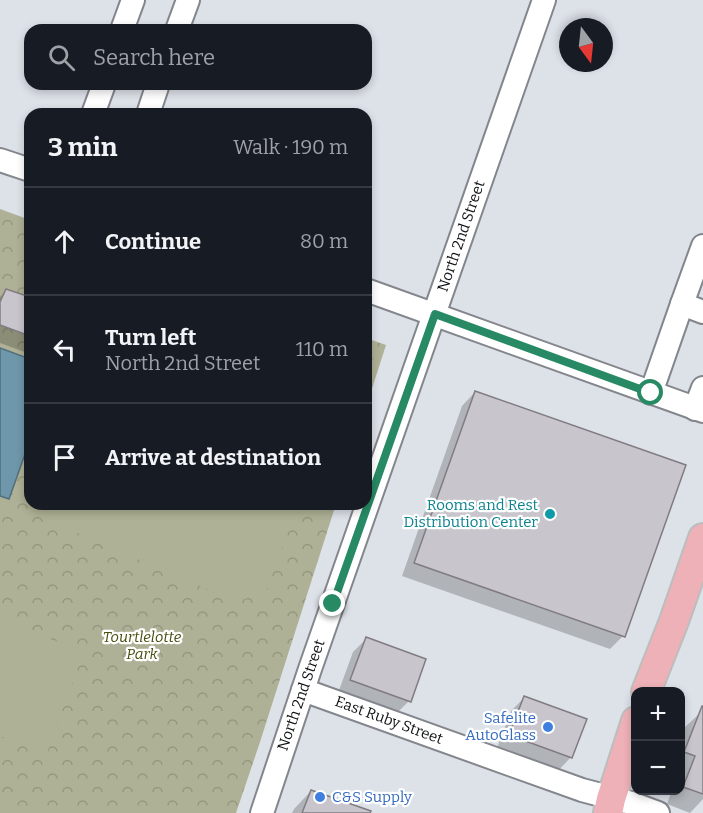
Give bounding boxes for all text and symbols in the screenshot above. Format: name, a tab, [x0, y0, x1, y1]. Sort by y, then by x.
north arrow	[559, 18, 613, 72]
search box	[24, 24, 372, 90]
icon: search	[45, 41, 78, 74]
text: Search here	[93, 44, 215, 71]
text: 3 min	[48, 132, 117, 163]
text: Walk · 190 m	[233, 135, 348, 159]
street label: North 2nd Street	[434, 178, 489, 294]
icon: ahead	[48, 225, 81, 258]
text: Continue	[105, 228, 201, 255]
text: 80 m	[300, 229, 348, 253]
text: Turn left	[105, 324, 197, 351]
icon: left	[48, 333, 81, 366]
text: 110 m	[296, 337, 348, 361]
text: North 2nd Street	[105, 351, 260, 375]
route start	[637, 379, 663, 405]
icon: arrive	[48, 441, 81, 474]
text: Arrive at destination	[105, 444, 321, 471]
place label: Rooms and Rest Distribution Center	[403, 496, 539, 531]
marker: Rooms and Rest Distribution Center	[543, 507, 557, 521]
route end	[319, 590, 345, 616]
park label: Tourtlelotte Park	[103, 628, 182, 663]
street label: North 2nd Street	[274, 637, 329, 753]
map controls	[631, 687, 685, 795]
button: +	[631, 687, 685, 741]
street label: East Ruby Street	[333, 692, 446, 748]
place label: Safelite AutoGlass	[465, 709, 536, 744]
marker: Safelite AutoGlass	[541, 720, 555, 734]
button: −	[631, 741, 685, 795]
place label: C&S Supply	[332, 788, 412, 806]
marker: C&S Supply	[313, 790, 327, 804]

